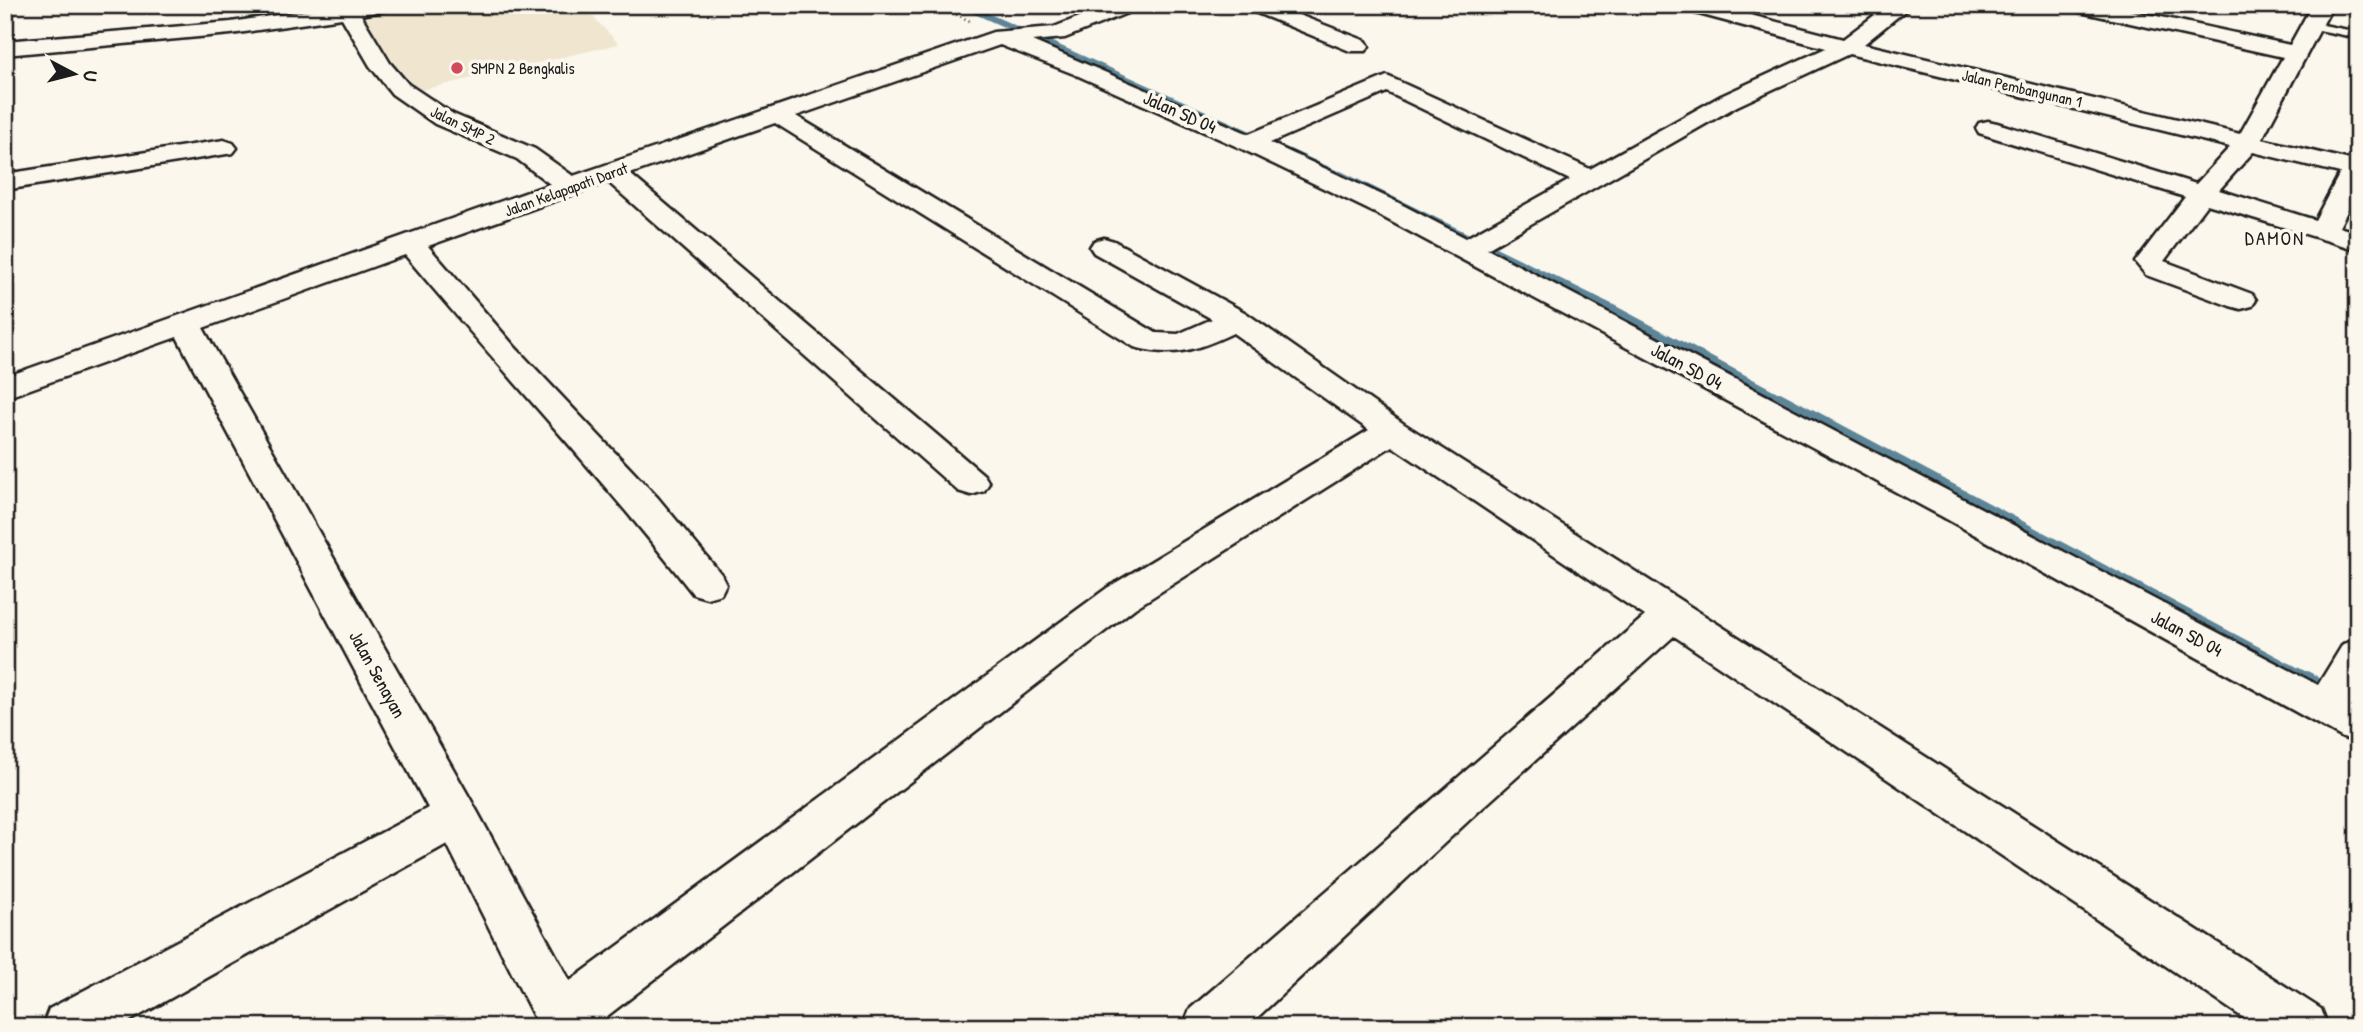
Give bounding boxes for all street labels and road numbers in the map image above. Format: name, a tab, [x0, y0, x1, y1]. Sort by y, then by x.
street label: Jalan Pembangunan 1	[1960, 64, 2084, 113]
street label: Jalan SD 04	[1139, 84, 1221, 140]
street label: Jalan SMP 2	[427, 100, 499, 150]
street label: Jalan Kelapapati Darat	[501, 156, 631, 222]
street label: Jalan SD 04	[1647, 336, 1727, 396]
street label: Jalan SD 04	[2147, 603, 2227, 663]
street label: Jalan Senayan	[343, 626, 413, 722]

